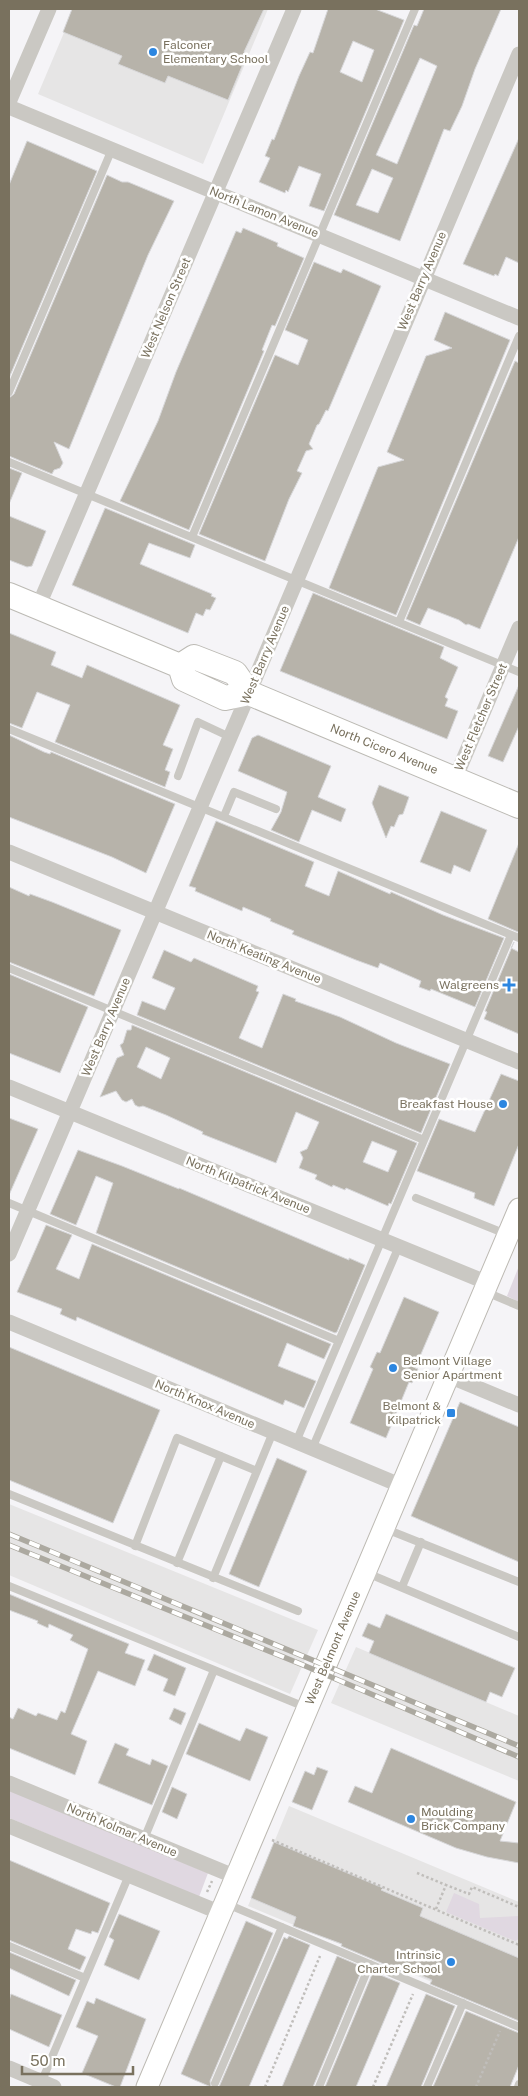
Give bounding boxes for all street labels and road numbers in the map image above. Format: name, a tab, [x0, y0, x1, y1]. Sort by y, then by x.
street label: North Lamon Avenue	[207, 184, 321, 240]
street label: West Barry Avenue	[395, 229, 449, 332]
street label: West Nelson Street	[138, 255, 194, 361]
street label: West Barry Avenue	[238, 603, 292, 706]
street label: West Fletcher Street	[452, 661, 510, 773]
street label: North Cicero Avenue	[328, 721, 440, 777]
street label: North Keating Avenue	[205, 928, 323, 986]
street label: West Barry Avenue	[79, 975, 133, 1078]
street label: North Kilpatrick Avenue	[184, 1154, 312, 1216]
street label: North Knox Avenue	[153, 1377, 257, 1431]
street label: West Belmont Avenue	[303, 1589, 363, 1707]
street label: North Kolmar Avenue	[65, 1800, 180, 1860]

